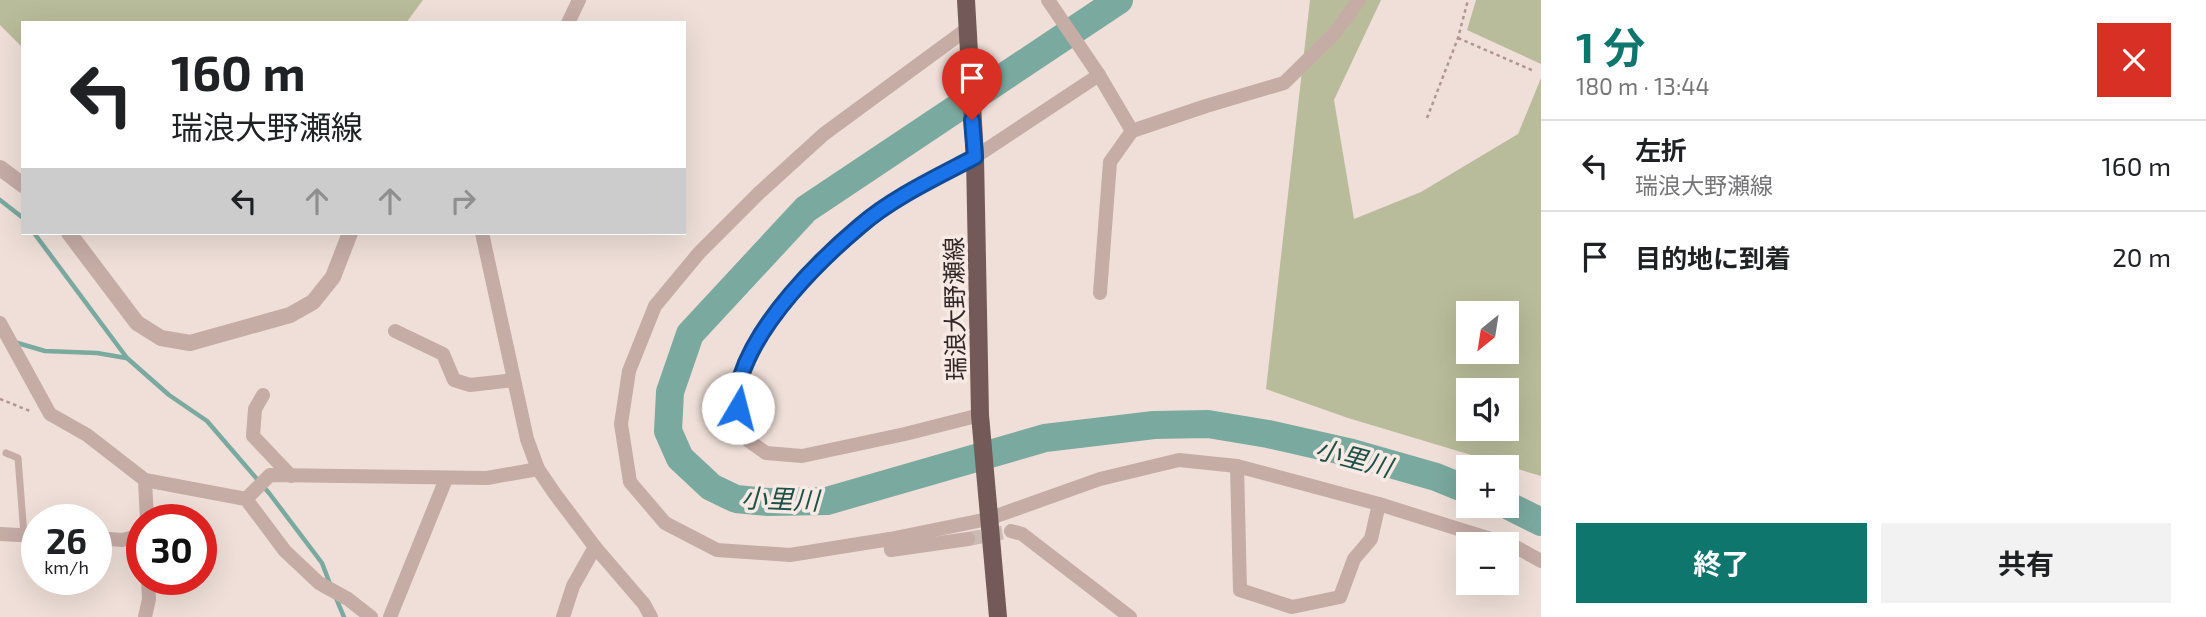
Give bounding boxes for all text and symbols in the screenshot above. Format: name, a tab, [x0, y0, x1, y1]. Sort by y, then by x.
text: 1 分	[1576, 21, 1645, 71]
button: close	[2097, 23, 2171, 97]
text: 160 m	[171, 42, 306, 101]
pin	[942, 48, 1002, 120]
icon: left	[56, 49, 147, 140]
icon: arrive	[953, 59, 991, 97]
text: 180 m · 13:44	[1576, 72, 1710, 100]
text: 瑞浪大野瀬線	[171, 107, 363, 145]
text: 左折	[1635, 134, 1687, 165]
icon: left	[1576, 147, 1614, 185]
text: 160 m	[2102, 150, 2171, 181]
text: 瑞浪大野瀬線	[1635, 171, 1773, 199]
icon: left	[225, 182, 263, 220]
icon: ahead	[298, 182, 336, 220]
icon: ahead	[371, 182, 409, 220]
icon: right	[444, 182, 482, 220]
street label: 瑞浪大野瀬線	[938, 237, 970, 381]
icon: arrive	[1576, 238, 1614, 276]
text: 20 m	[2112, 241, 2171, 272]
text: 目的地に到着	[1635, 242, 1791, 273]
north arrow	[1456, 301, 1519, 364]
map controls	[1456, 301, 1519, 595]
position arrow	[701, 371, 775, 445]
button: sound	[1456, 378, 1519, 441]
water label: 小里川	[1312, 432, 1399, 483]
button: +	[1456, 455, 1519, 518]
water label: 小里川	[740, 481, 823, 515]
speed limit sign: 30	[126, 504, 217, 595]
text: 26	[46, 519, 87, 561]
button: 終了	[1576, 523, 1867, 603]
button: 共有	[1881, 523, 2171, 603]
button: −	[1456, 532, 1519, 595]
text: km/h	[44, 556, 89, 578]

